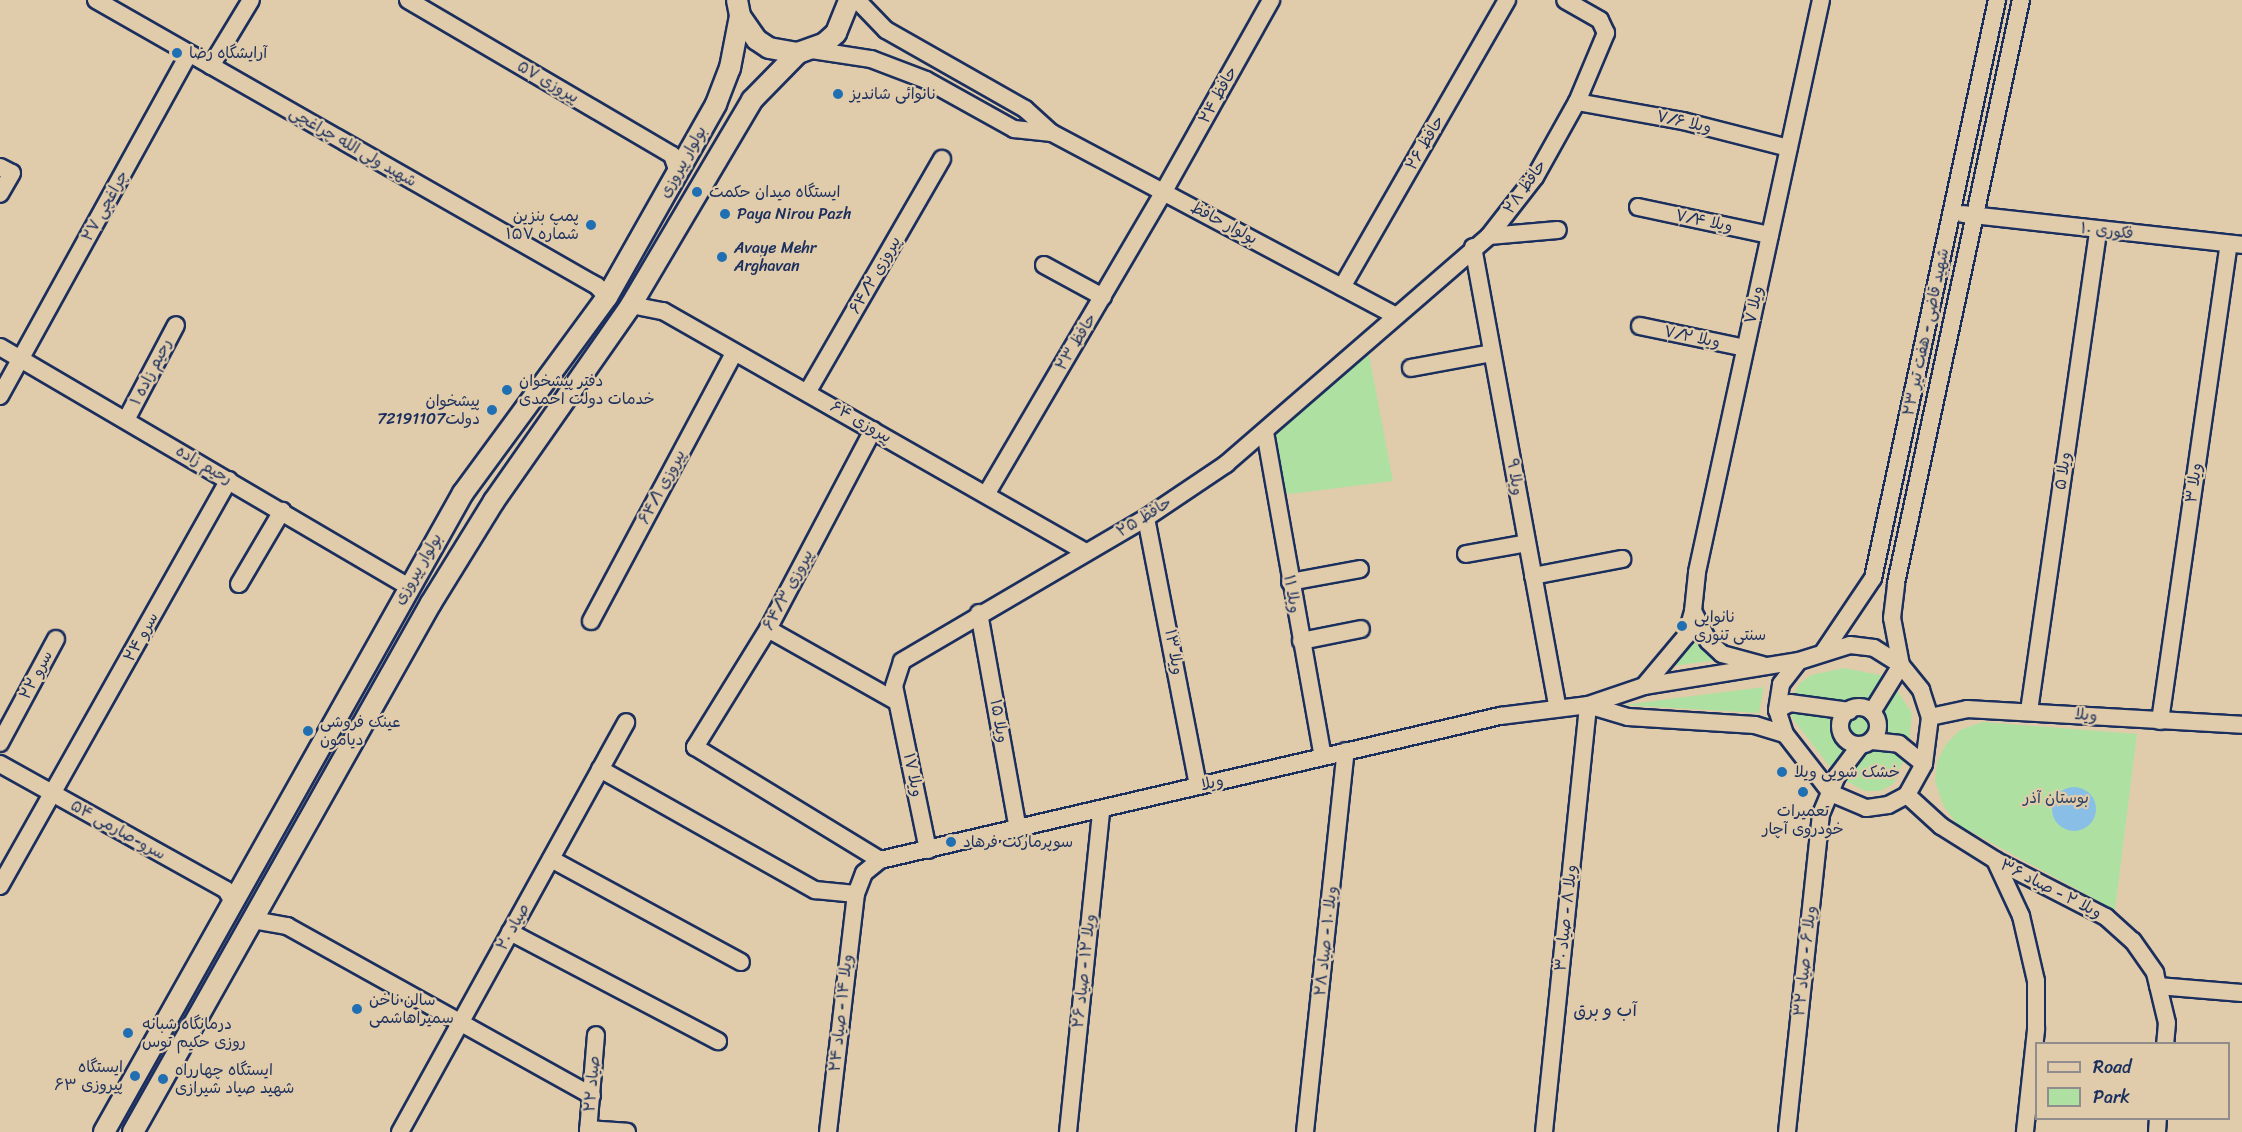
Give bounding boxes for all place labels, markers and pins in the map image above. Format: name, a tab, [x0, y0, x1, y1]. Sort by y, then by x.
place label: آرایشگاه رضا	[189, 43, 267, 63]
marker: آرایشگاه رضا	[170, 46, 184, 60]
place label: نانوائی شاندیز	[850, 84, 937, 104]
marker: نانوائی شاندیز	[831, 87, 845, 101]
place label: ایستگاه میدان حکمت	[709, 182, 840, 202]
marker: ایستگاه میدان حکمت	[690, 185, 704, 199]
place label: Paya Nirou Pazh	[737, 204, 852, 224]
place label: پمپ بنزین شماره ۱۵۷	[506, 206, 579, 244]
marker: Paya Nirou Pazh	[718, 207, 732, 221]
marker: پمپ بنزین شماره ۱۵۷	[584, 218, 598, 232]
place label: Avaye Mehr Arghavan	[734, 238, 817, 276]
marker: Avaye Mehr Arghavan	[715, 250, 729, 264]
place label: دفتر پیشخوان خدمات دولت احمدی	[519, 371, 655, 409]
marker: دفتر پیشخوان خدمات دولت احمدی	[500, 383, 514, 397]
place label: پیشخوان دولت72191107	[377, 391, 480, 429]
marker: پیشخوان دولت72191107	[485, 403, 499, 417]
place label: نانوایی سنتی تنوری	[1694, 607, 1766, 645]
marker: نانوایی سنتی تنوری	[1675, 619, 1689, 633]
place label: عینک فروشی دیامون	[320, 712, 401, 750]
marker: عینک فروشی دیامون	[301, 724, 315, 738]
place label: خشک شویی ویلا	[1794, 762, 1900, 782]
marker: خشک شویی ویلا	[1775, 765, 1789, 779]
marker: تعمیرات خودروی آچار	[1796, 785, 1810, 799]
place label: تعمیرات خودروی آچار	[1762, 801, 1844, 839]
place label: سوپرمارکت فرهاد	[963, 832, 1073, 852]
marker: سوپرمارکت فرهاد	[944, 835, 958, 849]
place label: سالن ناخن سمیراهاشمی	[369, 990, 454, 1028]
marker: سالن ناخن سمیراهاشمی	[350, 1002, 364, 1016]
place label: درمانگاه شبانه روزی حکیم توس	[142, 1014, 246, 1052]
marker: درمانگاه شبانه روزی حکیم توس	[119, 1024, 137, 1042]
place label: ایستگاه پیروزی ۶۳	[54, 1057, 123, 1095]
place label: ایستگاه چهارراه شهید صیاد شیرازی	[175, 1060, 294, 1098]
marker: ایستگاه پیروزی ۶۳	[128, 1069, 142, 1083]
marker: ایستگاه چهارراه شهید صیاد شیرازی	[156, 1072, 170, 1086]

